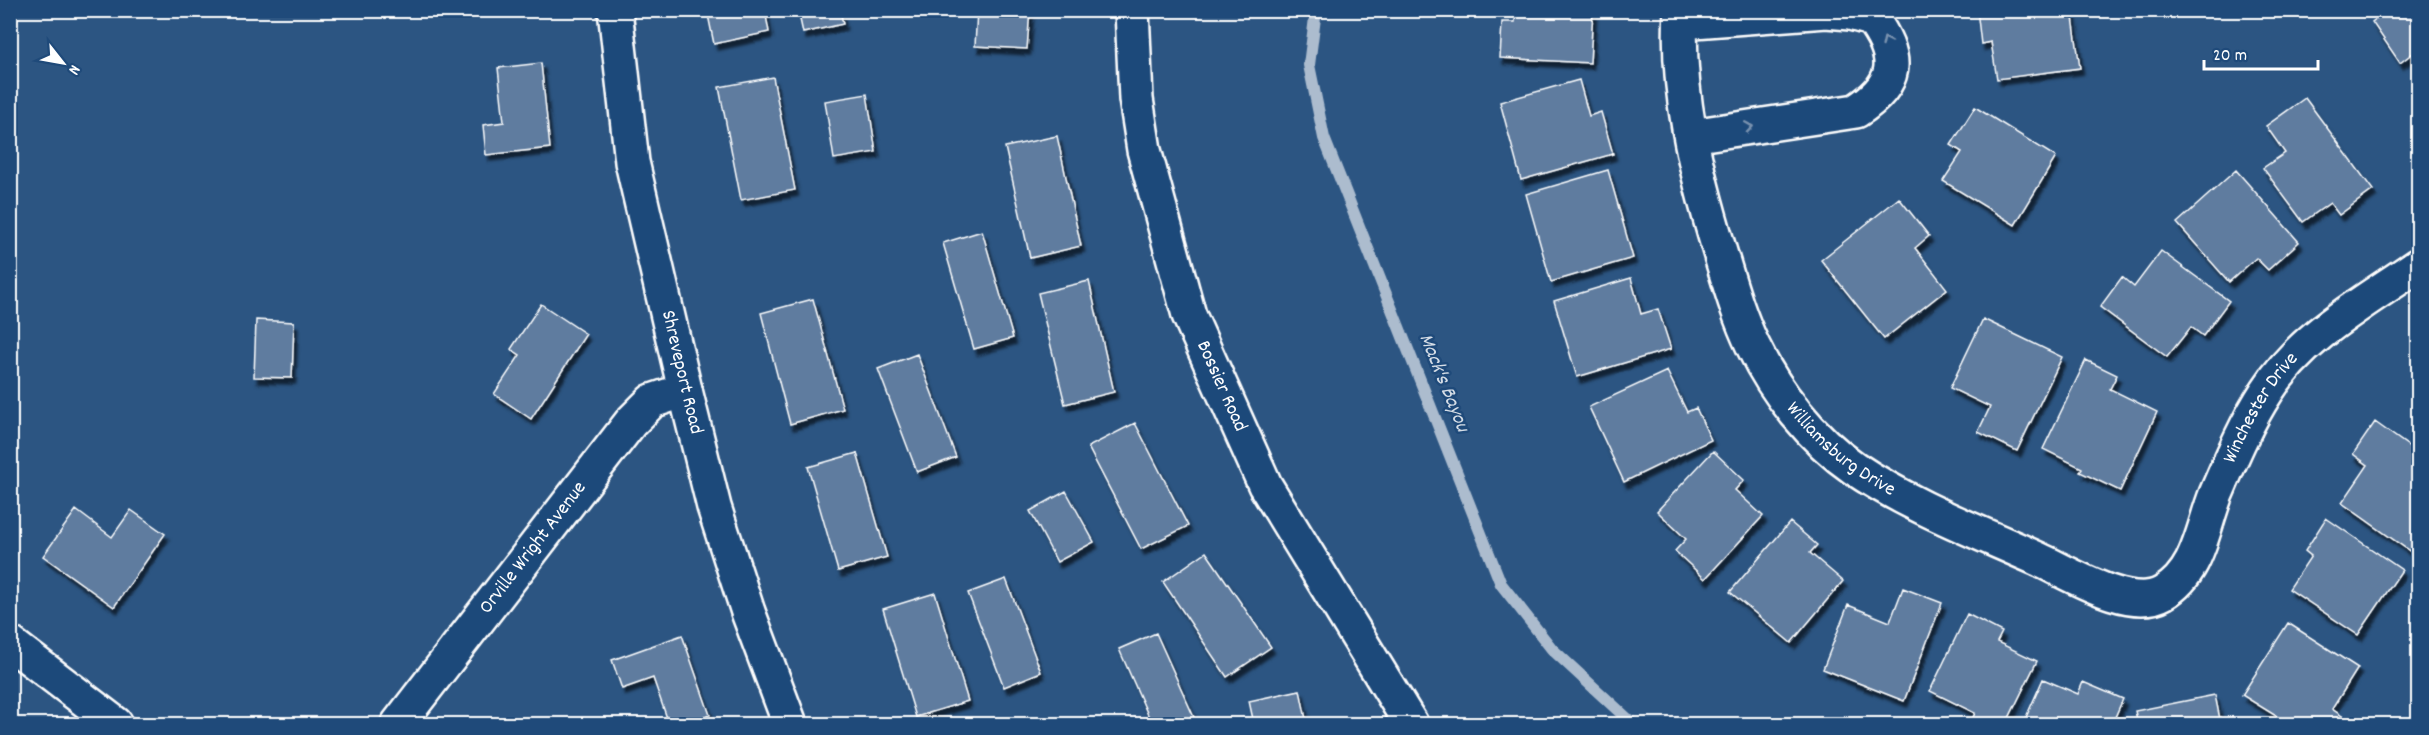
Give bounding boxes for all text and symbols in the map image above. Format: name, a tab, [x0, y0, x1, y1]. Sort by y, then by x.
north arrow	[33, 33, 93, 93]
scale bar	[2204, 33, 2318, 71]
one-way arrow	[1881, 37, 1893, 48]
text: 20 m	[2213, 44, 2247, 69]
text: N	[62, 60, 86, 79]
one-way arrow	[1744, 121, 1753, 133]
street label: Shreveport Road	[653, 308, 709, 437]
water label: Mack's Bayou	[1410, 329, 1477, 438]
street label: Bossier Road	[1188, 336, 1254, 437]
street label: Winchester Drive	[2217, 346, 2306, 468]
street label: Williamsburg Drive	[1778, 396, 1900, 504]
street label: Orville Wright Avenue	[473, 476, 594, 621]

